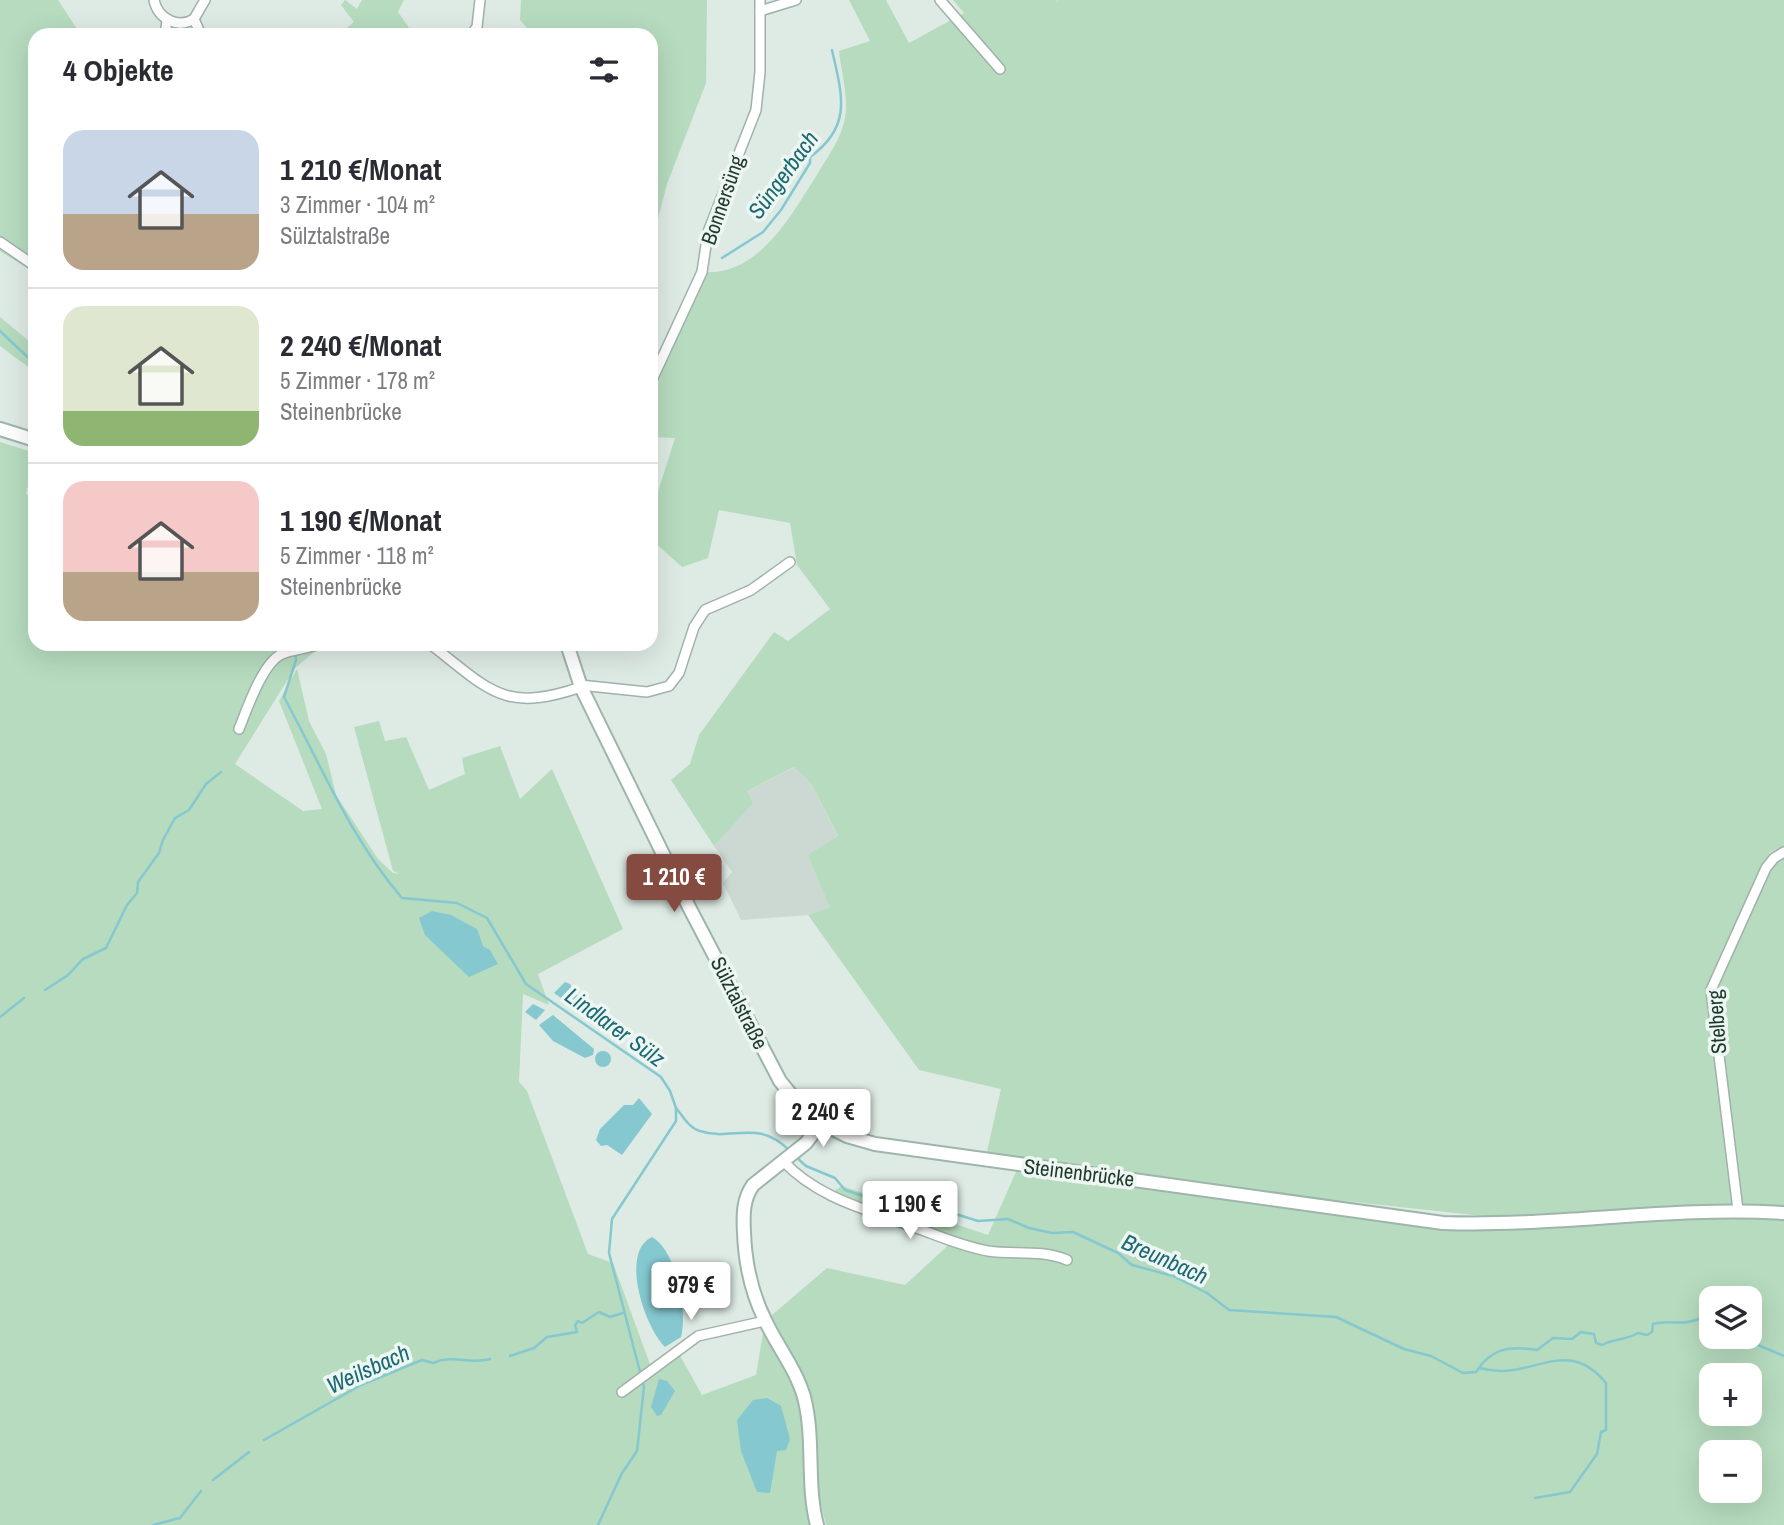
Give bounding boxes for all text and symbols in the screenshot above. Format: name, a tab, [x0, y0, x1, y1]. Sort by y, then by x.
text: 4 Objekte	[63, 50, 174, 90]
icon: filters	[585, 51, 623, 89]
water label: Süngerbach	[740, 124, 825, 225]
text: 1 210 €/Monat	[280, 149, 441, 189]
street label: Bonnersüng	[694, 151, 751, 248]
icon: home	[119, 158, 203, 242]
text: 3 Zimmer · 104 m²	[280, 189, 435, 220]
text: Sülztalstraße	[280, 220, 390, 251]
text: 2 240 €/Monat	[280, 325, 441, 365]
icon: home	[119, 334, 203, 418]
text: 5 Zimmer · 178 m²	[280, 365, 435, 396]
text: Steinenbrücke	[280, 396, 402, 427]
text: 1 190 €/Monat	[280, 500, 441, 540]
icon: home	[119, 509, 203, 593]
text: 5 Zimmer · 118 m²	[280, 540, 434, 571]
text: Steinenbrücke	[280, 571, 402, 602]
pin: 1 210 €	[609, 855, 739, 914]
text: 1 210 €	[643, 861, 705, 892]
street label: Sülztalstraße	[704, 951, 775, 1054]
water label: Lindlarer Sülz	[559, 980, 672, 1074]
street label: Stelberg	[1700, 989, 1733, 1055]
pin: 2 240 €	[758, 1090, 888, 1149]
text: 2 240 €	[792, 1096, 854, 1127]
street label: Steinenbrücke	[1022, 1151, 1136, 1194]
pin: 1 190 €	[845, 1182, 975, 1241]
text: 1 190 €	[879, 1188, 941, 1219]
water label: Breunbach	[1117, 1226, 1213, 1291]
pin: 979 €	[642, 1262, 740, 1322]
text: 979 €	[667, 1269, 715, 1300]
map controls	[1699, 1286, 1762, 1503]
button: layers	[1699, 1286, 1762, 1349]
water label: Weilsbach	[321, 1337, 414, 1401]
button: +	[1699, 1363, 1762, 1426]
button: −	[1699, 1440, 1762, 1503]

